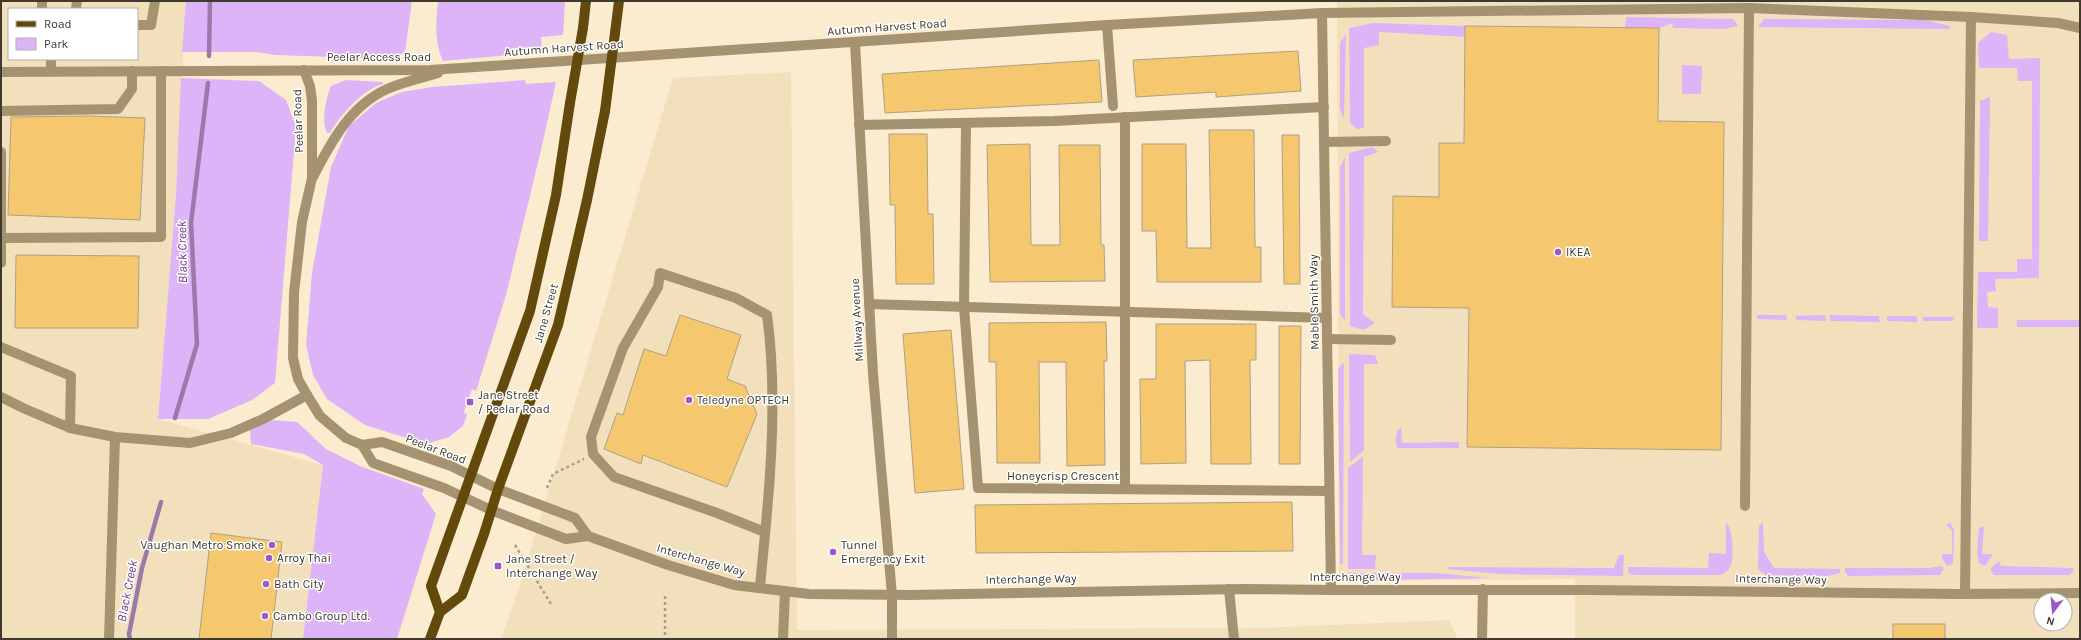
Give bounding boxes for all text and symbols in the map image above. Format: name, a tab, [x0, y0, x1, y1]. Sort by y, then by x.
legend	[8, 8, 138, 60]
street label: Autumn Harvest Road	[827, 16, 947, 38]
text: Road	[44, 17, 72, 31]
text: Park	[44, 37, 69, 51]
street label: Autumn Harvest Road	[504, 37, 624, 59]
street label: Peelar Access Road	[327, 50, 431, 64]
street label: Peelar Road	[290, 89, 306, 153]
water label: Black Creek	[174, 220, 190, 284]
place label: IKEA	[1566, 245, 1590, 259]
marker: IKEA	[1553, 247, 1563, 257]
street label: Mable Smith Way	[1306, 254, 1322, 350]
street label: Millway Avenue	[848, 278, 866, 362]
street label: Jane Street	[531, 281, 561, 344]
place label: Jane Street / Peelar Road	[478, 388, 550, 416]
place label: Teledyne OPTECH	[697, 393, 789, 407]
marker: Teledyne OPTECH	[684, 395, 694, 405]
marker: Jane Street / Peelar Road	[465, 397, 475, 407]
street label: Peelar Road	[404, 431, 468, 467]
street label: Honeycrisp Crescent	[1007, 469, 1120, 483]
place label: Vaughan Metro Smoke	[141, 538, 264, 552]
place label: Tunnel Emergency Exit	[841, 538, 926, 566]
marker: Vaughan Metro Smoke	[267, 540, 277, 550]
street label: Interchange Way	[655, 541, 747, 579]
marker: Tunnel Emergency Exit	[828, 547, 838, 557]
place label: Arroy Thai	[277, 551, 331, 565]
place label: Jane Street / Interchange Way	[506, 552, 598, 580]
marker: Arroy Thai	[264, 553, 274, 563]
water label: Black Creek	[114, 558, 140, 623]
marker: Jane Street / Interchange Way	[493, 561, 503, 571]
street label: Interchange Way	[1309, 570, 1401, 584]
street label: Interchange Way	[985, 571, 1077, 587]
street label: Interchange Way	[1735, 571, 1827, 587]
place label: Bath City	[274, 577, 324, 591]
marker: Bath City	[261, 579, 271, 589]
north arrow	[2033, 592, 2073, 632]
place label: Cambo Group Ltd.	[273, 609, 370, 623]
marker: Cambo Group Ltd.	[260, 611, 270, 621]
text: N	[2045, 614, 2056, 628]

